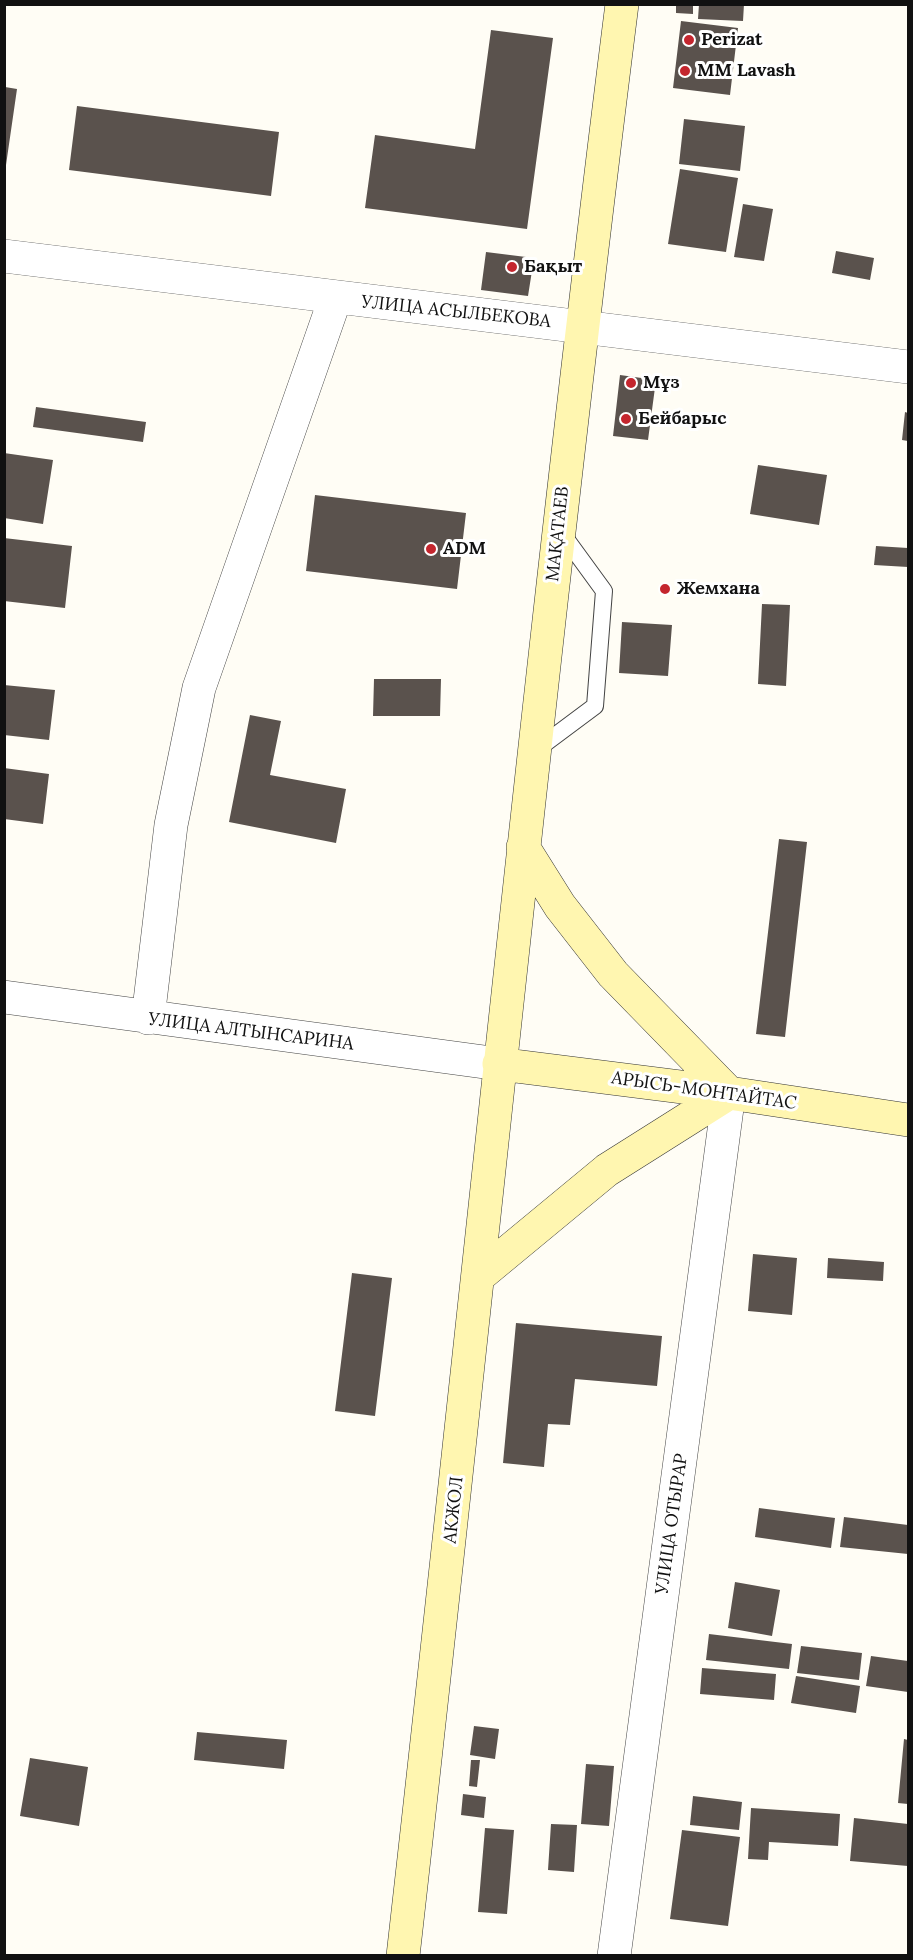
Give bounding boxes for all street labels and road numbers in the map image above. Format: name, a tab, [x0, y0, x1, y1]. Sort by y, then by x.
street label: УЛИЦА АСЫЛБЕКОВА	[360, 291, 552, 333]
street label: МАҚАТАЕВ	[542, 485, 574, 583]
street label: УЛИЦА АЛТЫНСАРИНА	[147, 1009, 355, 1055]
street label: АРЫСЬ-МОНТАЙТАС	[610, 1067, 798, 1115]
street label: УЛИЦА ОТЫРАР	[651, 1452, 693, 1596]
street label: АКЖОЛ	[440, 1475, 468, 1545]

